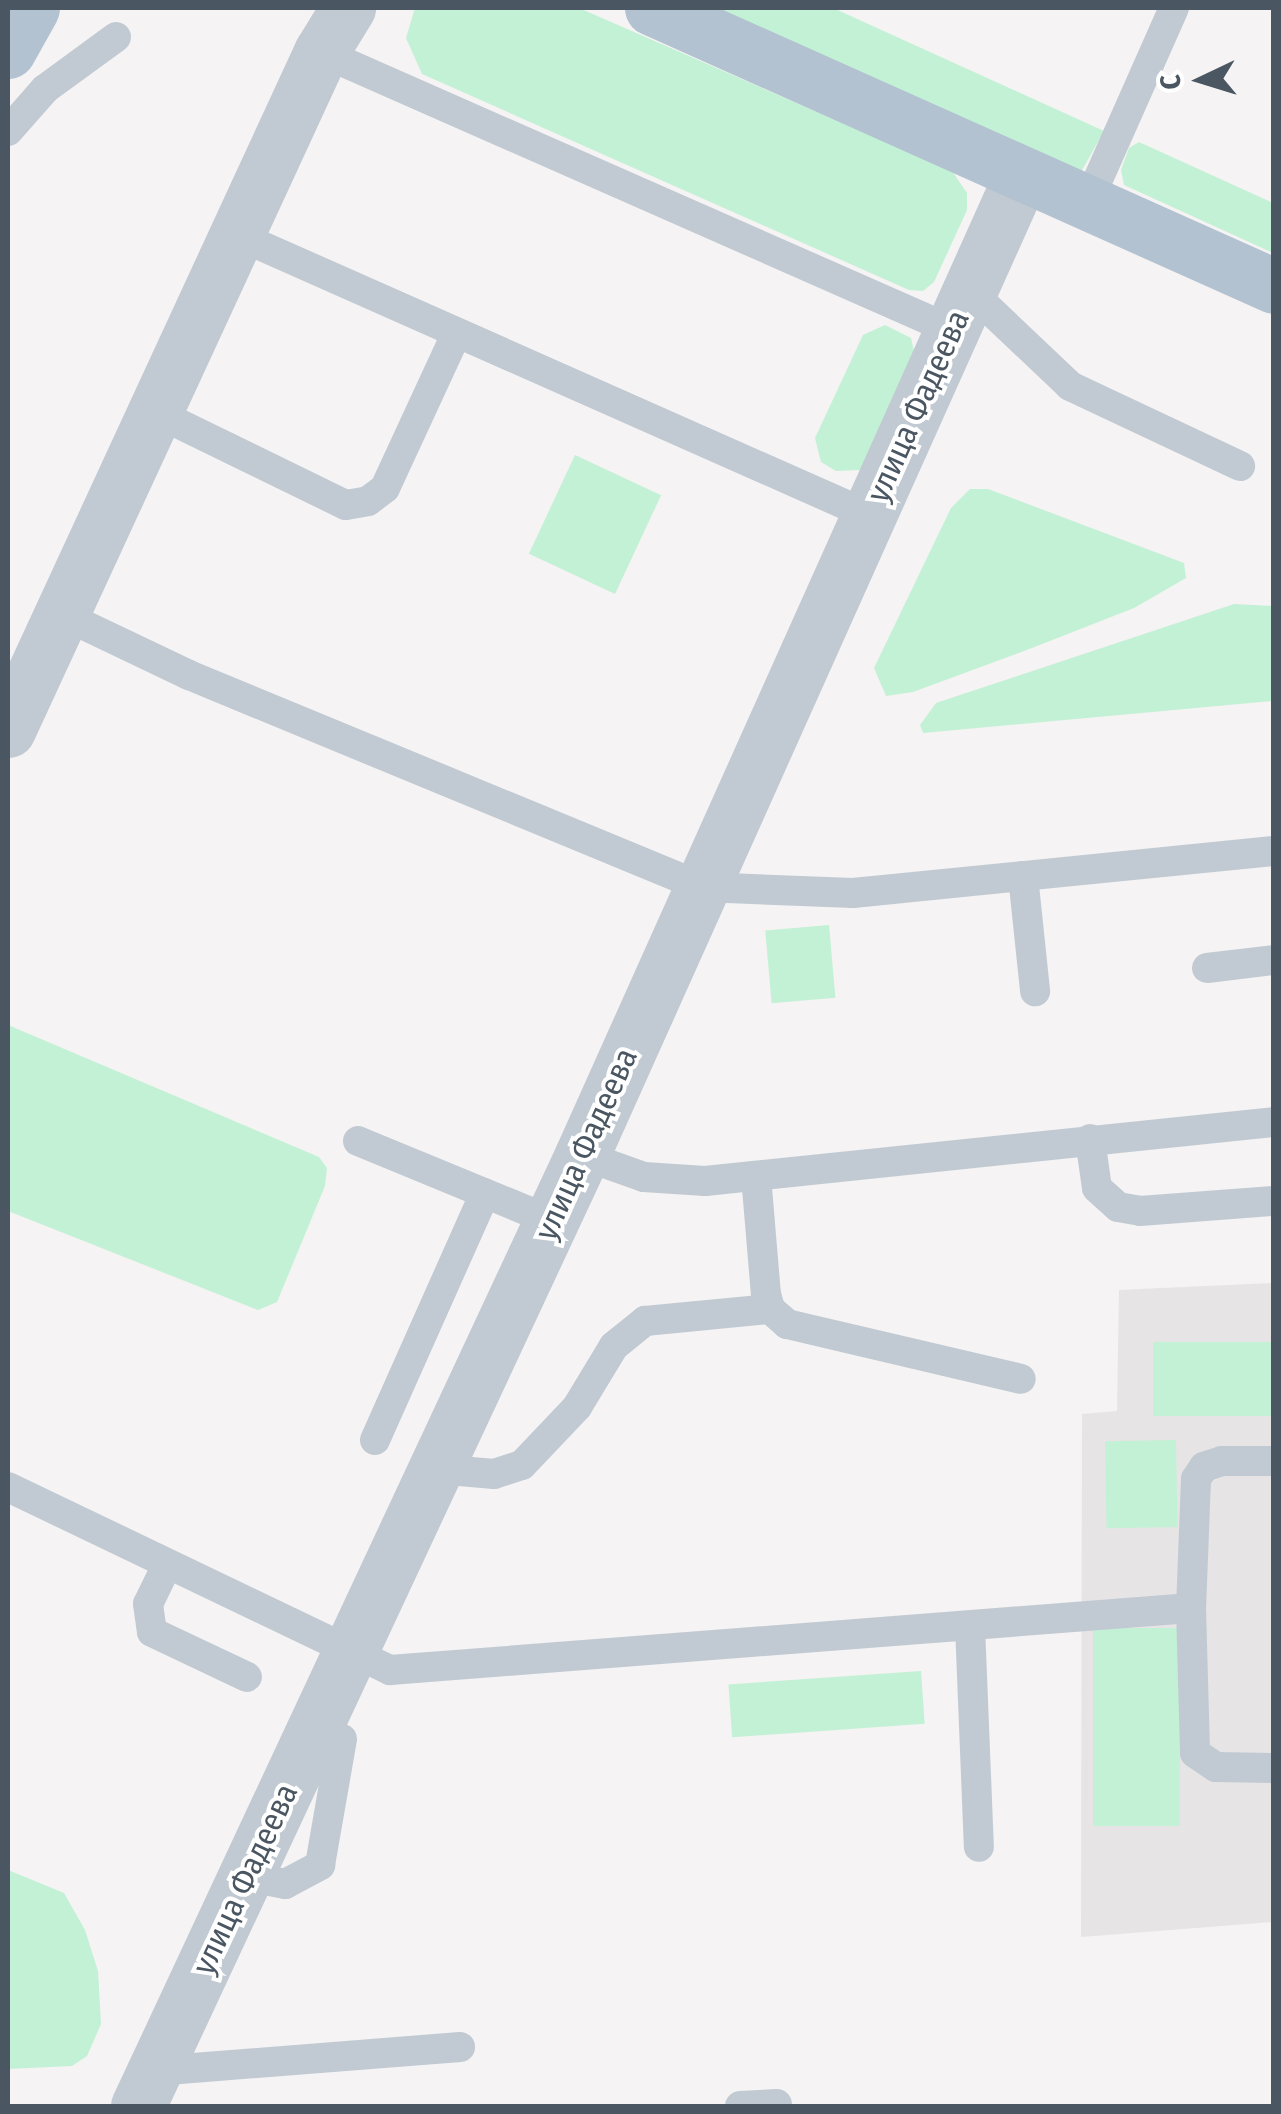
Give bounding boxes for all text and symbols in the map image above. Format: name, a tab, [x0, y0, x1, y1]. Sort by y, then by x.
north arrow	[1151, 30, 1251, 130]
text: С	[1154, 74, 1188, 91]
street label: улица Фадеева	[859, 304, 977, 508]
street label: улица Фадеева	[527, 1042, 645, 1246]
street label: улица Фадеева	[184, 1778, 306, 1980]

